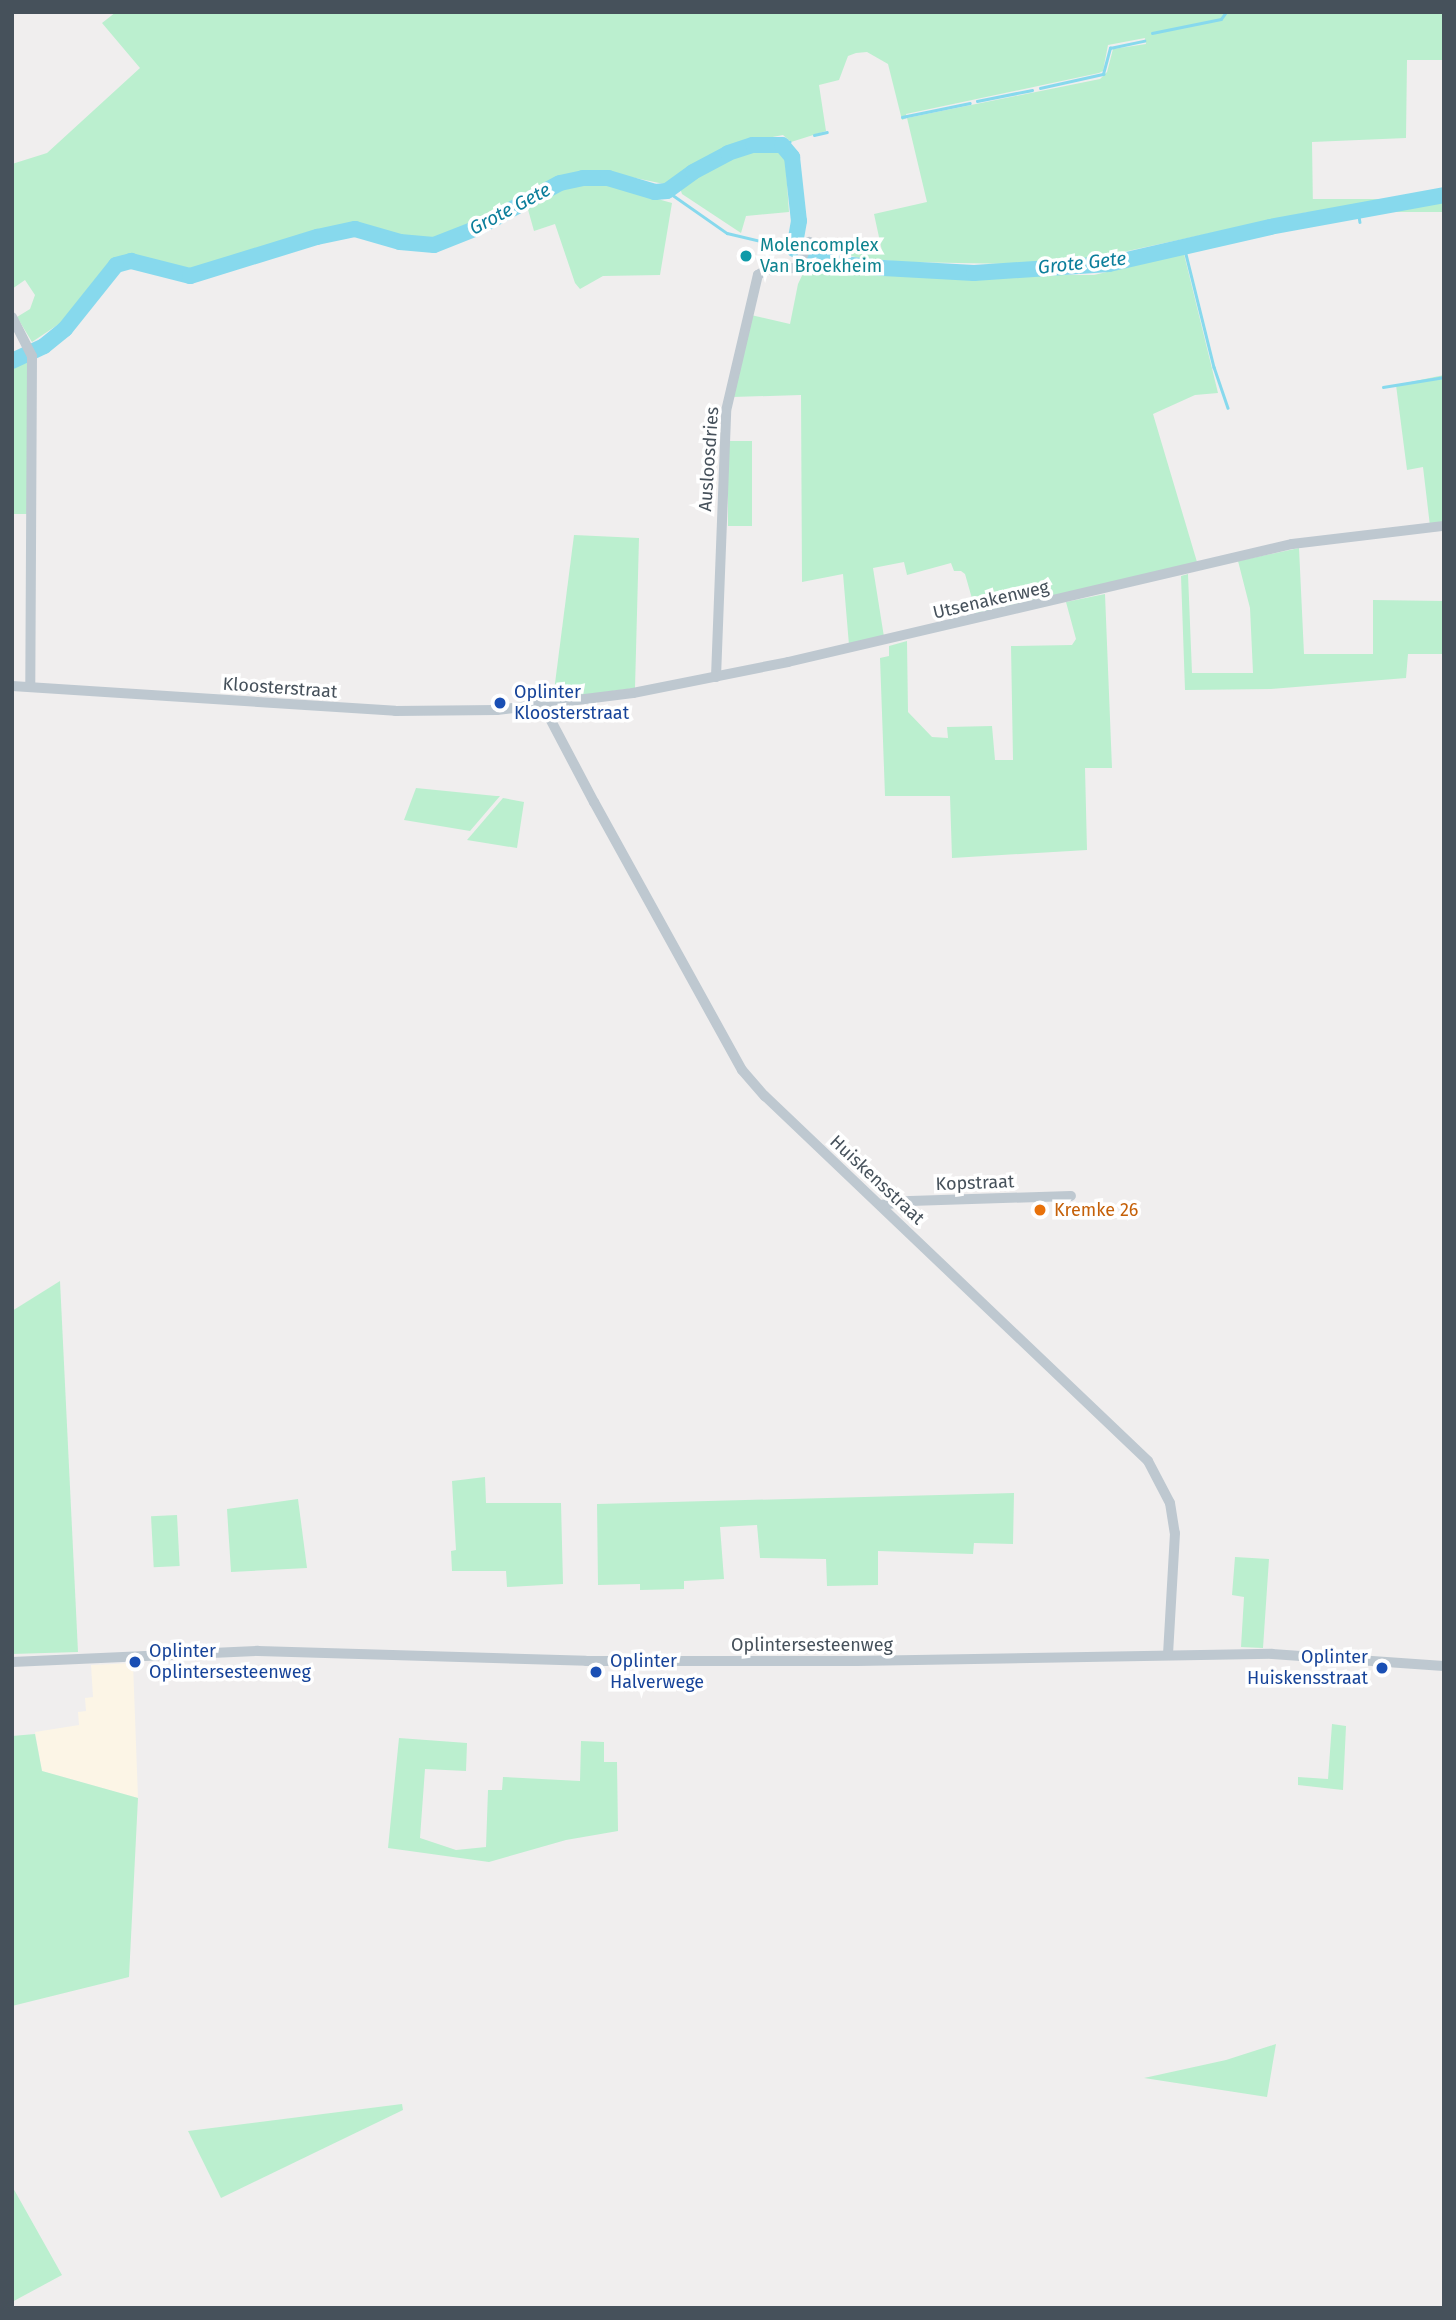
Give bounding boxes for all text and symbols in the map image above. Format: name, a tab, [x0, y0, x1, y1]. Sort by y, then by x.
water label: Grote Gete	[466, 178, 554, 240]
place label: Molencomplex Van Broekheim	[760, 235, 882, 278]
water label: Grote Gete	[1037, 247, 1127, 279]
marker: Molencomplex Van Broekheim	[738, 248, 754, 264]
street label: Ausloosdries	[695, 406, 723, 512]
street label: Utsenakenweg	[931, 576, 1051, 624]
street label: Kloosterstraat	[222, 673, 338, 703]
place label: Oplinter Kloosterstraat	[514, 682, 629, 724]
marker: Oplinter Kloosterstraat	[492, 695, 508, 711]
street label: Huiskensstraat	[825, 1131, 929, 1229]
street label: Kopstraat	[935, 1171, 1015, 1195]
place label: Kremke 26	[1054, 1199, 1138, 1221]
marker: Kremke 26	[1032, 1202, 1048, 1218]
street label: Oplintersesteenweg	[731, 1634, 893, 1656]
place label: Oplinter Oplintersesteenweg	[149, 1641, 311, 1684]
place label: Oplinter Huiskensstraat	[1247, 1647, 1368, 1690]
place label: Oplinter Halverwege	[610, 1651, 704, 1694]
marker: Oplinter Oplintersesteenweg	[127, 1654, 143, 1670]
marker: Oplinter Huiskensstraat	[1374, 1660, 1390, 1676]
marker: Oplinter Halverwege	[588, 1664, 604, 1680]

